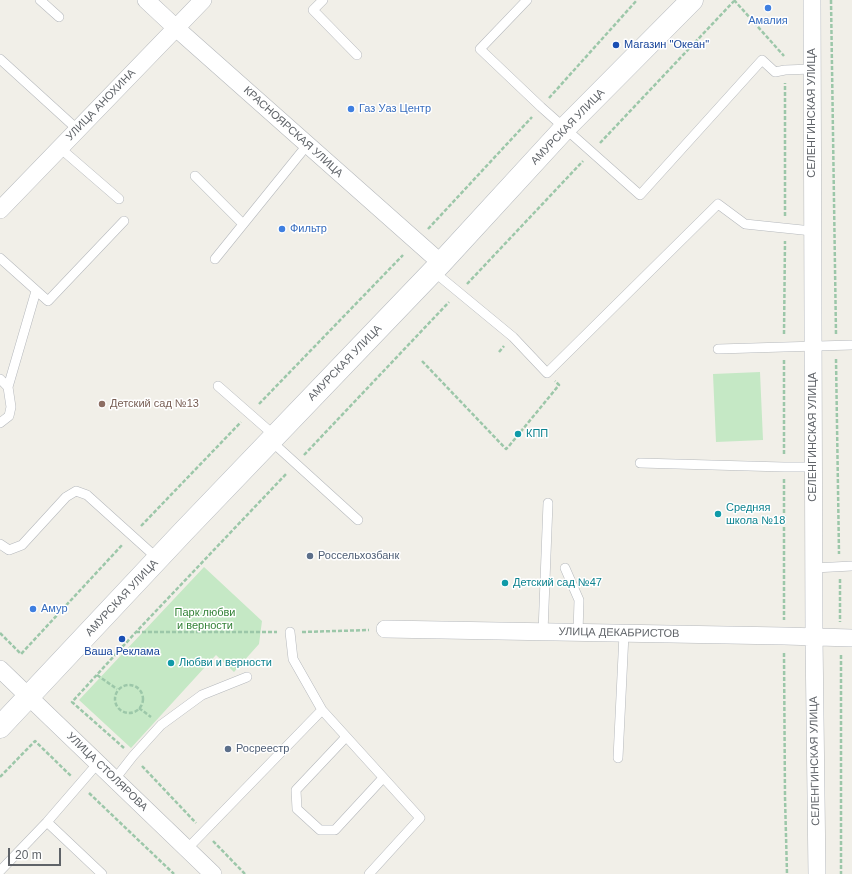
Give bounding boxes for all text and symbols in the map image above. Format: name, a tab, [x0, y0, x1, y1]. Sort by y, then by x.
marker: Амалия	[763, 3, 773, 13]
place label: Амалия	[748, 14, 788, 28]
place label: Магазин "Океан"	[624, 38, 709, 52]
marker: Магазин "Океан"	[611, 40, 621, 50]
street label: СЕЛЕНГИНСКАЯ УЛИЦА	[805, 48, 819, 178]
street label: УЛИЦА АНОХИНА	[64, 67, 138, 143]
street label: КРАСНОЯРСКАЯ УЛИЦА	[241, 84, 345, 180]
street label: АМУРСКАЯ УЛИЦА	[528, 86, 608, 168]
place label: Газ Уаз Центр	[359, 102, 431, 116]
marker: Газ Уаз Центр	[346, 104, 356, 114]
place label: Фильтр	[290, 222, 327, 236]
marker: Фильтр	[277, 224, 287, 234]
street label: АМУРСКАЯ УЛИЦА	[305, 322, 385, 404]
street label: СЕЛЕНГИНСКАЯ УЛИЦА	[806, 372, 820, 502]
place label: Детский сад №13	[110, 397, 199, 411]
marker: Детский сад №13	[97, 399, 107, 409]
place label: КПП	[526, 427, 548, 441]
marker: КПП	[513, 429, 523, 439]
place label: Средняя школа №18	[726, 501, 785, 527]
marker: Средняя школа №18	[713, 509, 723, 519]
place label: Россельхозбанк	[318, 549, 399, 563]
marker: Россельхозбанк	[305, 551, 315, 561]
street label: АМУРСКАЯ УЛИЦА	[83, 557, 161, 639]
place label: Детский сад №47	[513, 576, 602, 590]
marker: Детский сад №47	[500, 578, 510, 588]
place label: Амур	[41, 602, 68, 616]
marker: Амур	[28, 604, 38, 614]
park label: Парк любви и верности	[175, 606, 235, 632]
street label: УЛИЦА ДЕКАБРИСТОВ	[558, 625, 680, 641]
marker: Ваша Реклама	[117, 634, 127, 644]
place label: Ваша Реклама	[84, 645, 160, 659]
place label: Любви и верности	[179, 656, 272, 670]
marker: Любви и верности	[166, 658, 176, 668]
street label: СЕЛЕНГИНСКАЯ УЛИЦА	[807, 696, 823, 826]
street label: УЛИЦА СТОЛЯРОВА	[64, 730, 150, 814]
place label: Росреестр	[236, 742, 289, 756]
marker: Росреестр	[223, 744, 233, 754]
scale bar	[10, 840, 63, 866]
text: 20 m	[15, 848, 42, 862]

